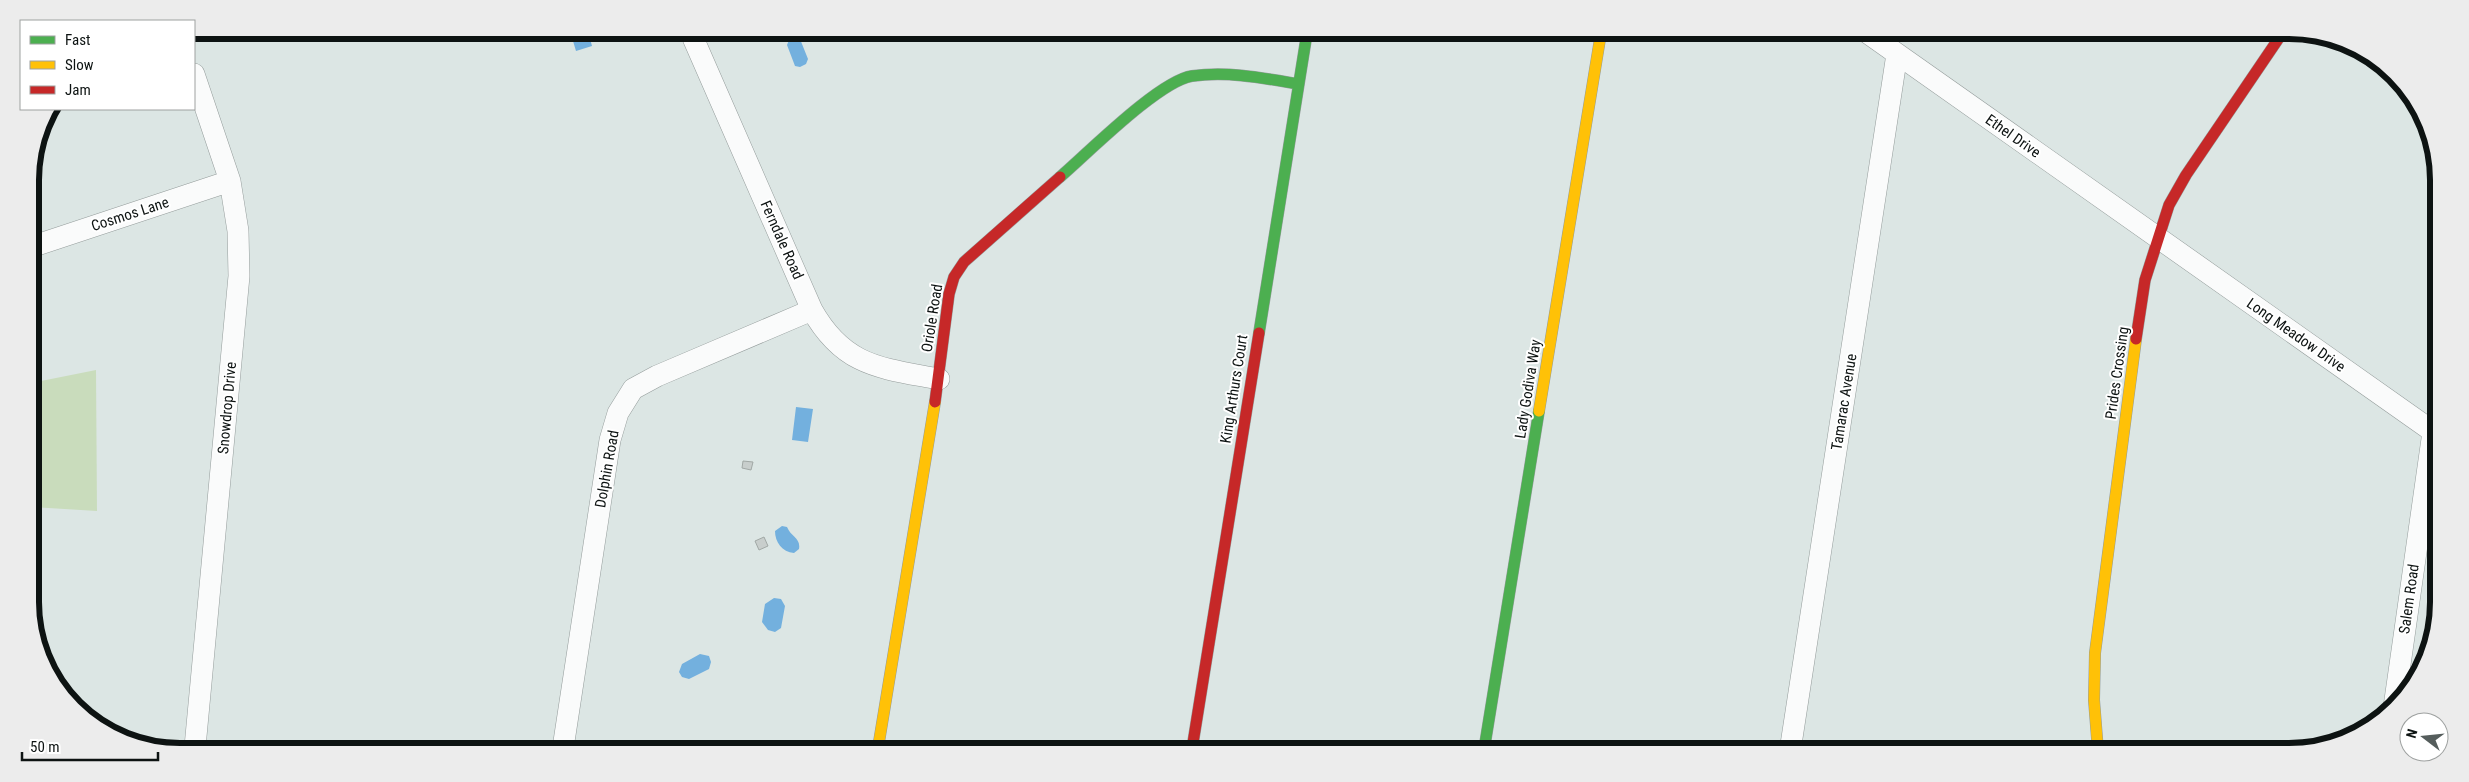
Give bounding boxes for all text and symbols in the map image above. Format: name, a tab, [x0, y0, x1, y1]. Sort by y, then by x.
legend	[20, 20, 195, 110]
text: Fast	[65, 31, 90, 49]
text: Slow	[65, 56, 94, 74]
text: Jam	[65, 81, 91, 99]
street label: Ethel Drive	[1982, 111, 2044, 161]
street label: Cosmos Lane	[89, 193, 171, 235]
street label: Ferndale Road	[757, 198, 807, 282]
street label: Oriole Road	[918, 283, 946, 353]
street label: Long Meadow Drive	[2243, 294, 2349, 376]
street label: Prides Crossing	[2102, 326, 2132, 420]
street label: King Arthurs Court	[1217, 333, 1251, 445]
street label: Lady Godiva Way	[1511, 338, 1545, 440]
street label: Tamarac Avenue	[1827, 352, 1861, 452]
street label: Snowdrop Drive	[214, 361, 240, 455]
street label: Dolphin Road	[591, 429, 623, 509]
street label: Salem Road	[2395, 563, 2423, 635]
north arrow	[2399, 712, 2449, 762]
text: N	[2403, 727, 2420, 740]
scale bar	[22, 730, 159, 762]
text: 50 m	[30, 738, 60, 756]

